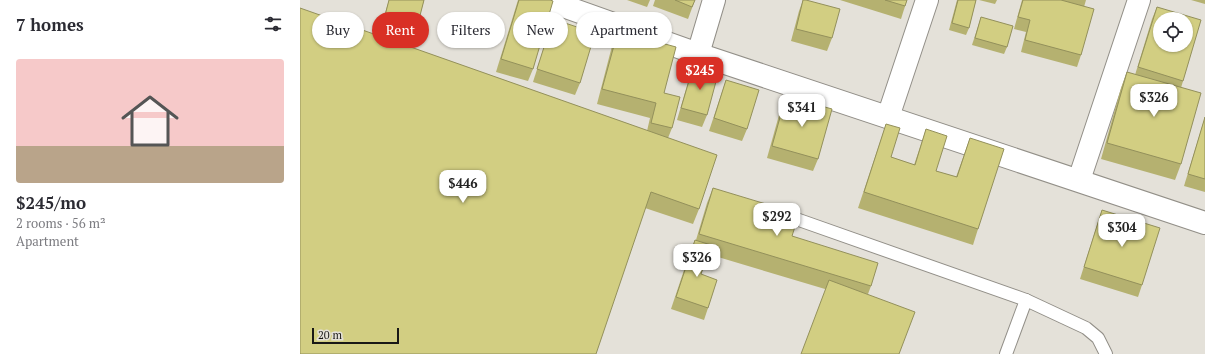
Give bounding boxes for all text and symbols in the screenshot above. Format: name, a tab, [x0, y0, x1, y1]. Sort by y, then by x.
chip: Buy	[312, 12, 364, 48]
chip: Rent	[372, 12, 429, 48]
chip: Filters	[437, 12, 505, 48]
chip: New	[513, 12, 568, 48]
chip: Apartment	[576, 12, 672, 48]
map controls	[1153, 12, 1193, 52]
button: locate	[1153, 12, 1193, 52]
text: 7 homes	[16, 13, 84, 36]
icon: filters	[262, 13, 284, 35]
pin: $245	[676, 57, 724, 91]
text: $245	[685, 61, 715, 79]
pin: $326	[1130, 84, 1178, 118]
icon: home	[114, 85, 186, 157]
text: $326	[1139, 88, 1169, 106]
pin: $341	[778, 94, 826, 128]
text: $341	[787, 98, 817, 116]
pin: $446	[439, 170, 487, 204]
text: $446	[448, 174, 478, 192]
text: $245/mo	[16, 191, 86, 214]
pin: $292	[753, 203, 801, 237]
text: $292	[762, 207, 792, 225]
text: 2 rooms · 56 m²	[16, 214, 106, 232]
pin: $304	[1098, 214, 1146, 248]
text: $304	[1107, 218, 1137, 236]
text: Apartment	[16, 232, 79, 250]
pin: $326	[673, 244, 721, 278]
text: $326	[682, 248, 712, 266]
scale bar	[312, 326, 399, 345]
text: 20 m	[318, 328, 342, 342]

